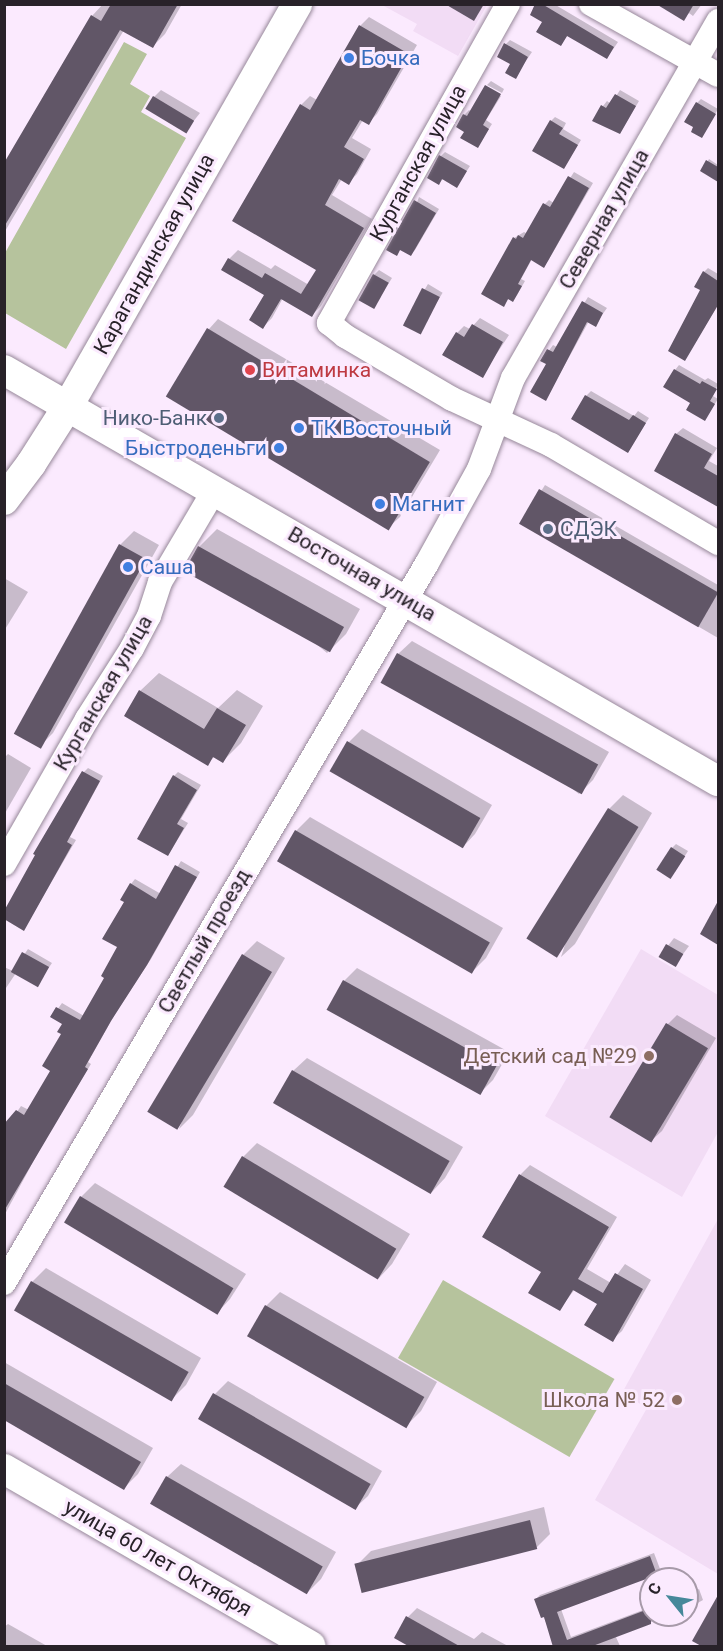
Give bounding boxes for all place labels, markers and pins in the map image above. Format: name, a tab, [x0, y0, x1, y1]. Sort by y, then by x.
place label: Бочка	[361, 45, 420, 71]
marker: Бочка	[342, 51, 356, 65]
place label: Витаминка	[262, 357, 371, 383]
marker: Витаминка	[243, 363, 257, 377]
place label: Нико-Банк	[103, 405, 207, 431]
marker: Нико-Банк	[212, 411, 226, 425]
place label: ТК Восточный	[311, 415, 452, 441]
marker: ТК Восточный	[292, 421, 306, 435]
place label: Быстроденьги	[125, 435, 267, 461]
marker: Быстроденьги	[272, 441, 286, 455]
place label: Магнит	[392, 491, 465, 517]
marker: Магнит	[373, 497, 387, 511]
place label: СДЭК	[560, 516, 617, 542]
marker: СДЭК	[541, 522, 555, 536]
place label: Саша	[140, 554, 194, 580]
marker: Саша	[121, 560, 135, 574]
place label: Детский сад №29	[464, 1043, 637, 1069]
marker: Детский сад №29	[642, 1049, 656, 1063]
place label: Школа № 52	[543, 1387, 665, 1413]
marker: Школа № 52	[670, 1393, 684, 1407]

